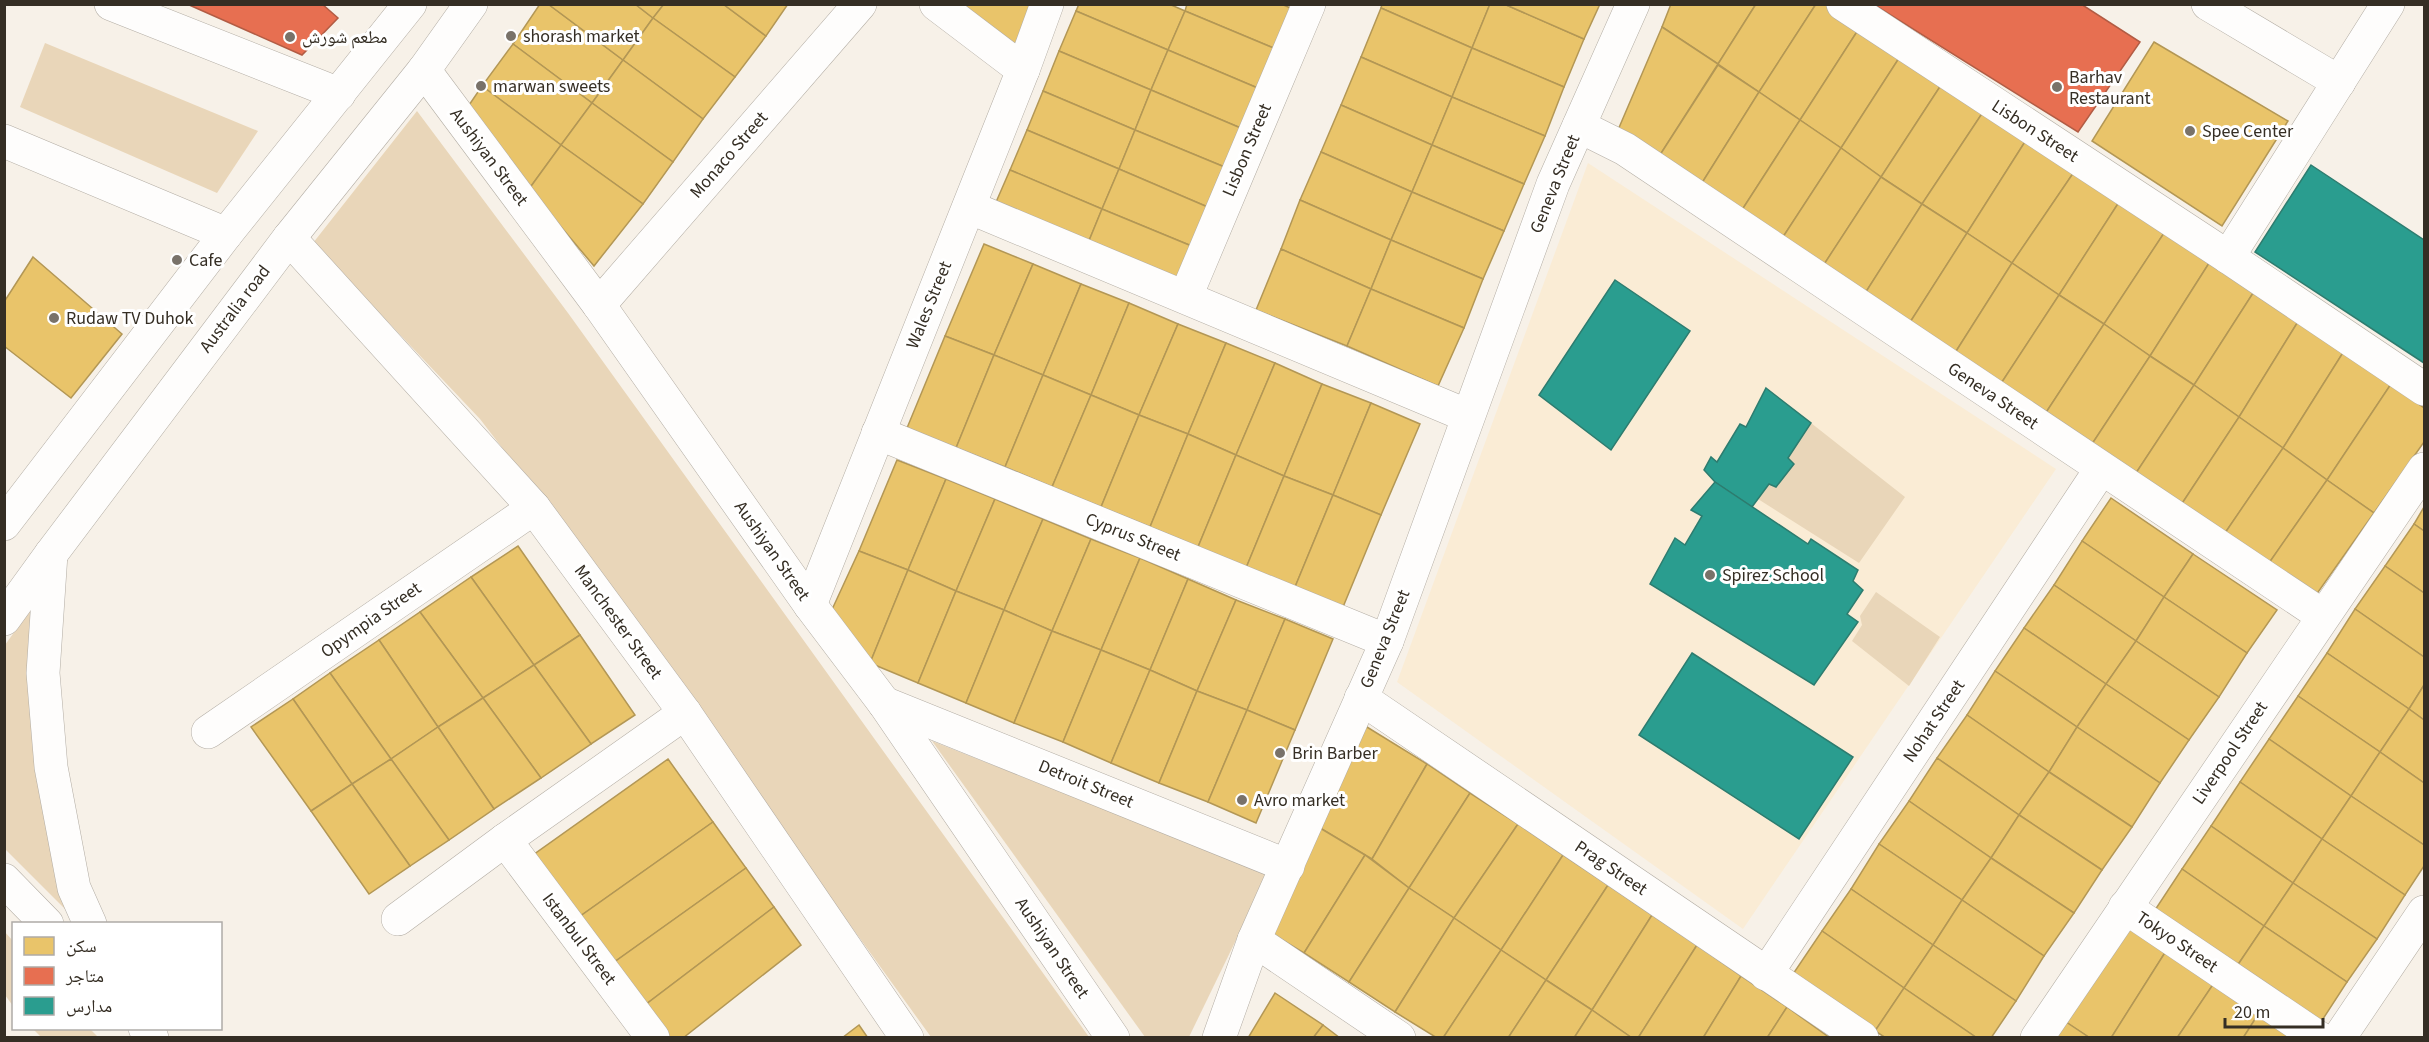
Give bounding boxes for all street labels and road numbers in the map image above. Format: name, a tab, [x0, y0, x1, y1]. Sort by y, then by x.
street label: Lisbon Street	[1987, 94, 2083, 168]
street label: Lisbon Street	[1216, 100, 1278, 200]
street label: Aushiyan Street	[444, 103, 534, 211]
street label: Monaco Street	[684, 106, 774, 204]
street label: Geneva Street	[1524, 131, 1586, 237]
street label: Wales Street	[900, 257, 958, 353]
street label: Australia road	[194, 260, 276, 358]
street label: Geneva Street	[1943, 356, 2043, 436]
street label: Aushiyan Street	[728, 496, 816, 606]
street label: Cyprus Street	[1082, 507, 1184, 567]
street label: Manchester Street	[568, 560, 668, 684]
street label: Opympia Street	[316, 576, 426, 664]
street label: Geneva Street	[1354, 586, 1416, 692]
street label: Nohat Street	[1897, 675, 1971, 767]
street label: Liverpool Street	[2186, 696, 2274, 810]
street label: Detroit Street	[1035, 754, 1137, 814]
street label: Prag Street	[1570, 834, 1652, 902]
street label: Istanbul Street	[536, 888, 622, 990]
street label: Aushiyan Street	[1009, 893, 1095, 1003]
street label: Tokyo Street	[2131, 905, 2223, 979]

